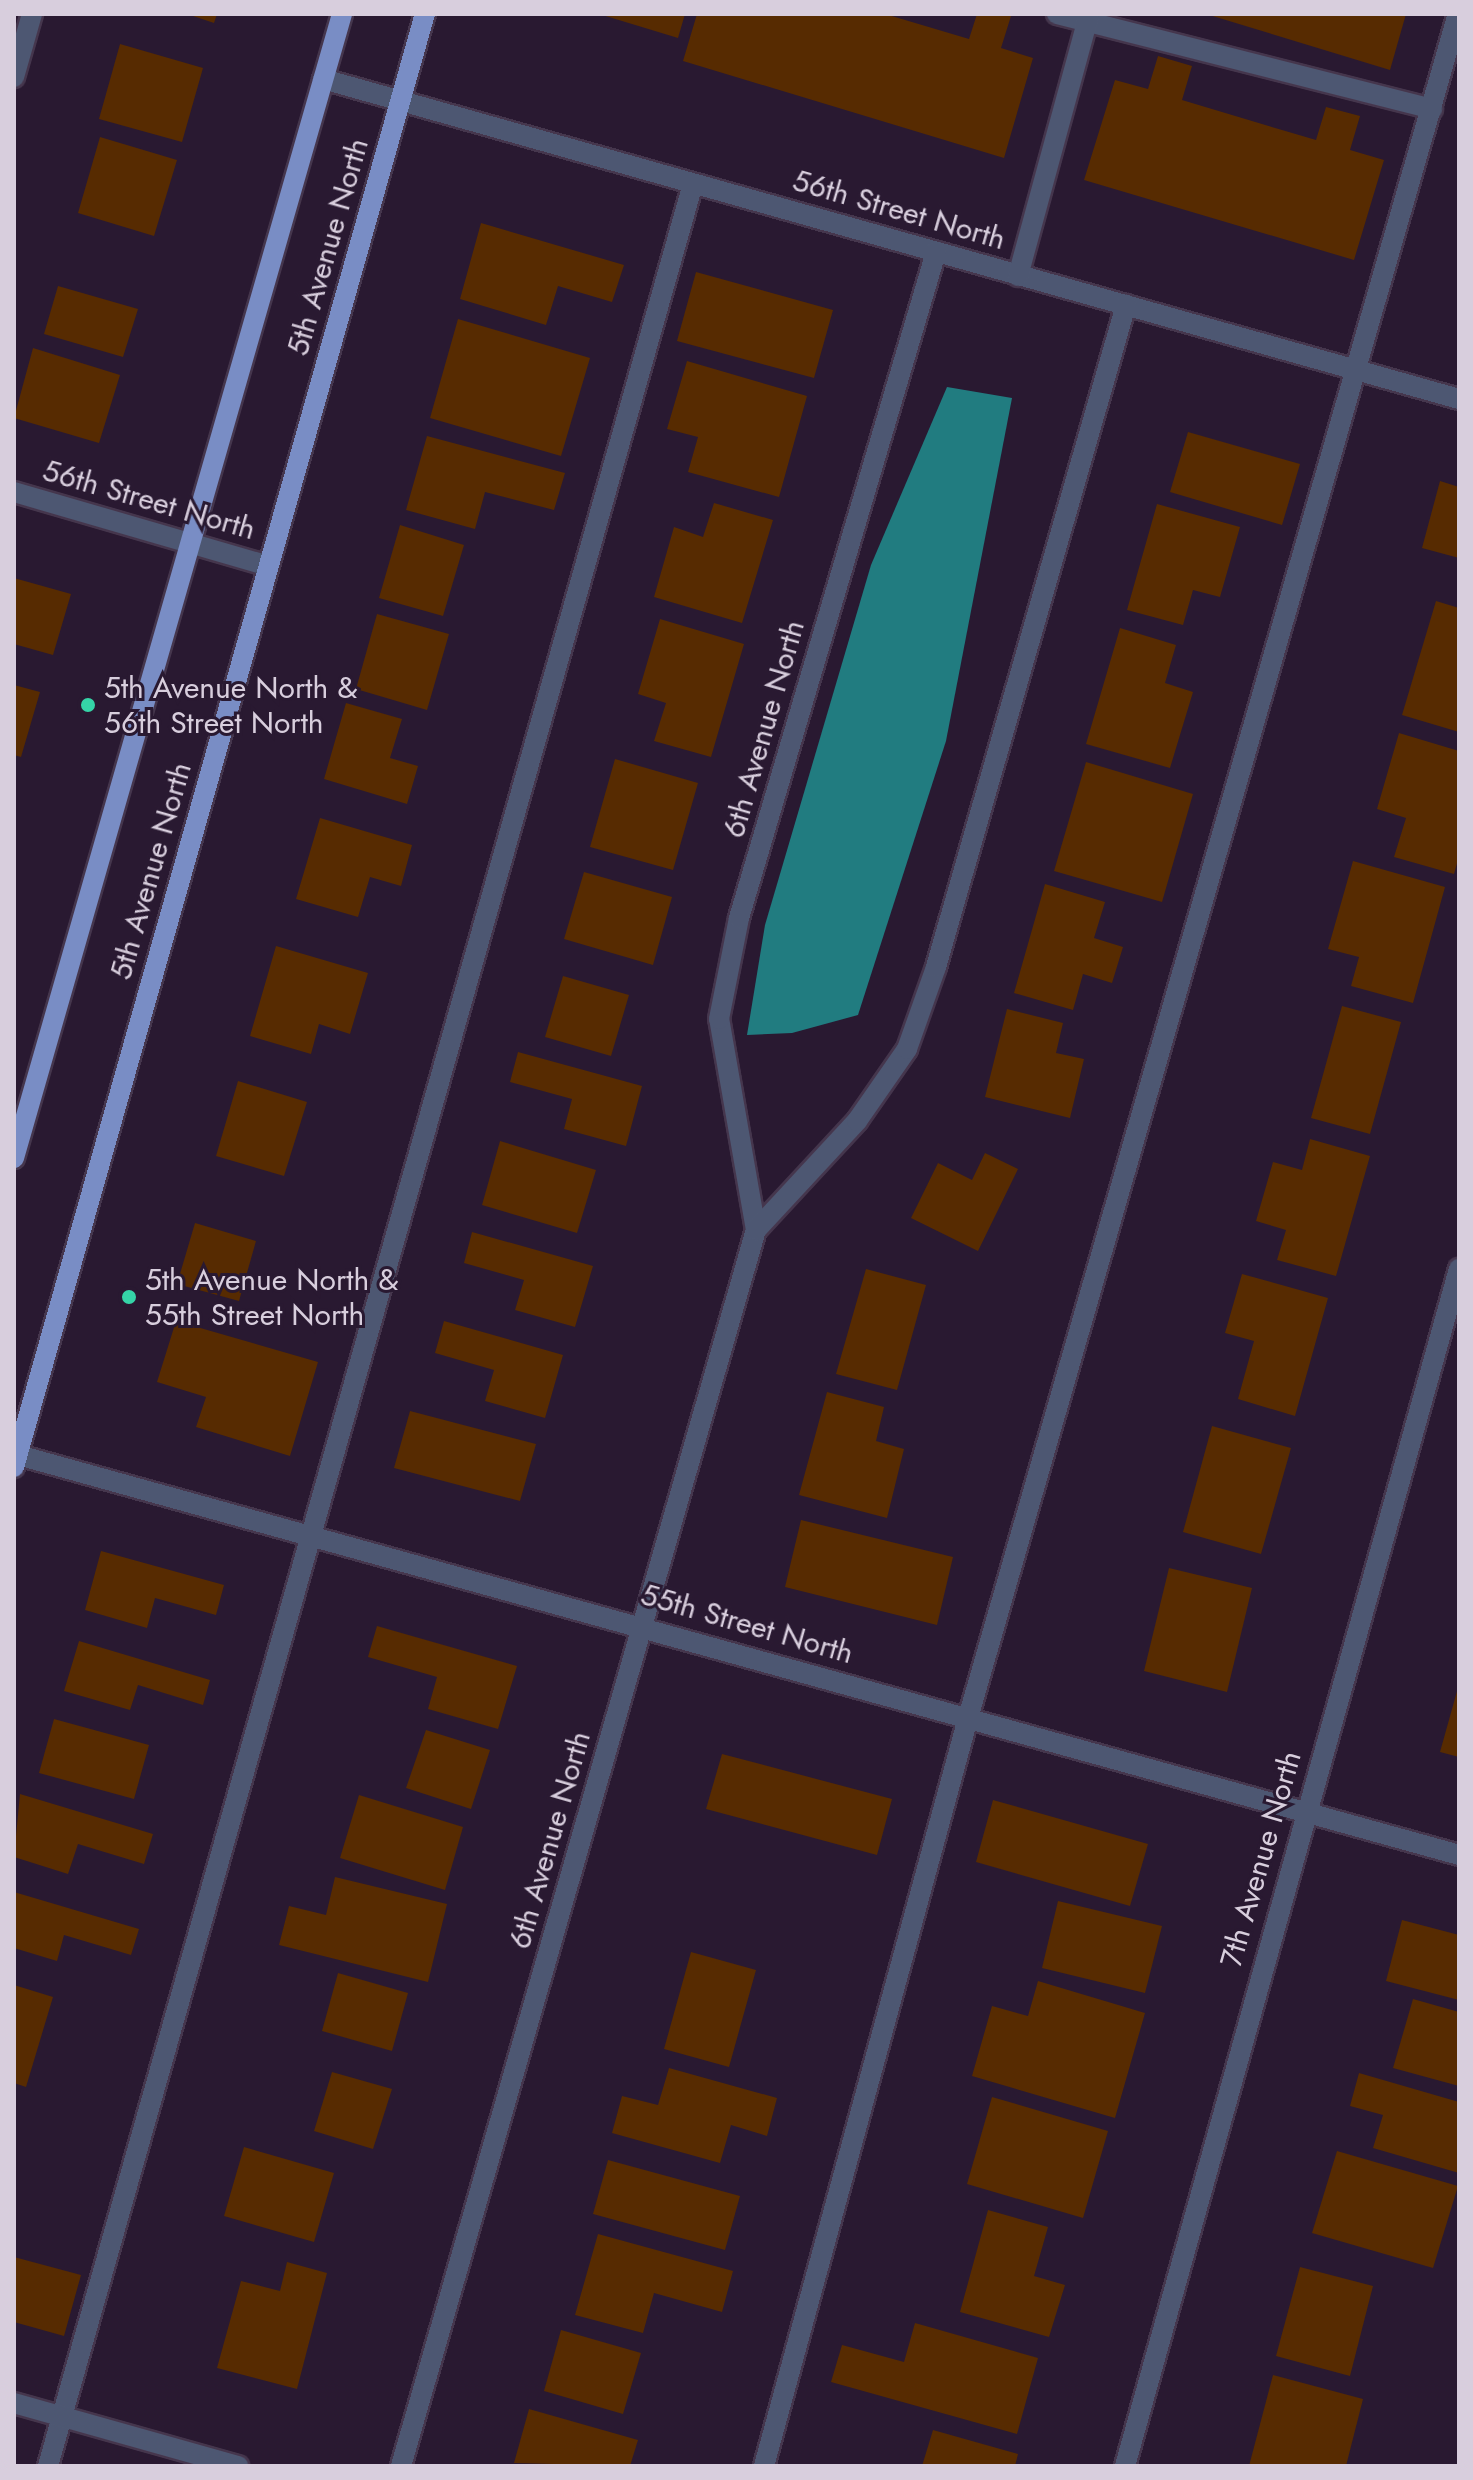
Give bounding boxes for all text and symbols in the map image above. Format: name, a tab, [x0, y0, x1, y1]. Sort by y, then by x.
street label: 5th Avenue North	[280, 134, 376, 360]
street label: 56th Street North	[788, 162, 1010, 258]
street label: 56th Street North	[38, 452, 260, 548]
street label: 6th Avenue North	[716, 616, 812, 842]
place label: 5th Avenue North & 56th Street North	[104, 670, 357, 740]
marker: 5th Avenue North & 56th Street North	[79, 696, 97, 714]
street label: 5th Avenue North	[103, 758, 199, 984]
place label: 5th Avenue North & 55th Street North	[145, 1262, 398, 1332]
marker: 5th Avenue North & 55th Street North	[120, 1288, 138, 1306]
street label: 55th Street North	[637, 1576, 857, 1672]
street label: 6th Avenue North	[502, 1727, 598, 1953]
street label: 7th Avenue North	[1213, 1747, 1309, 1971]

